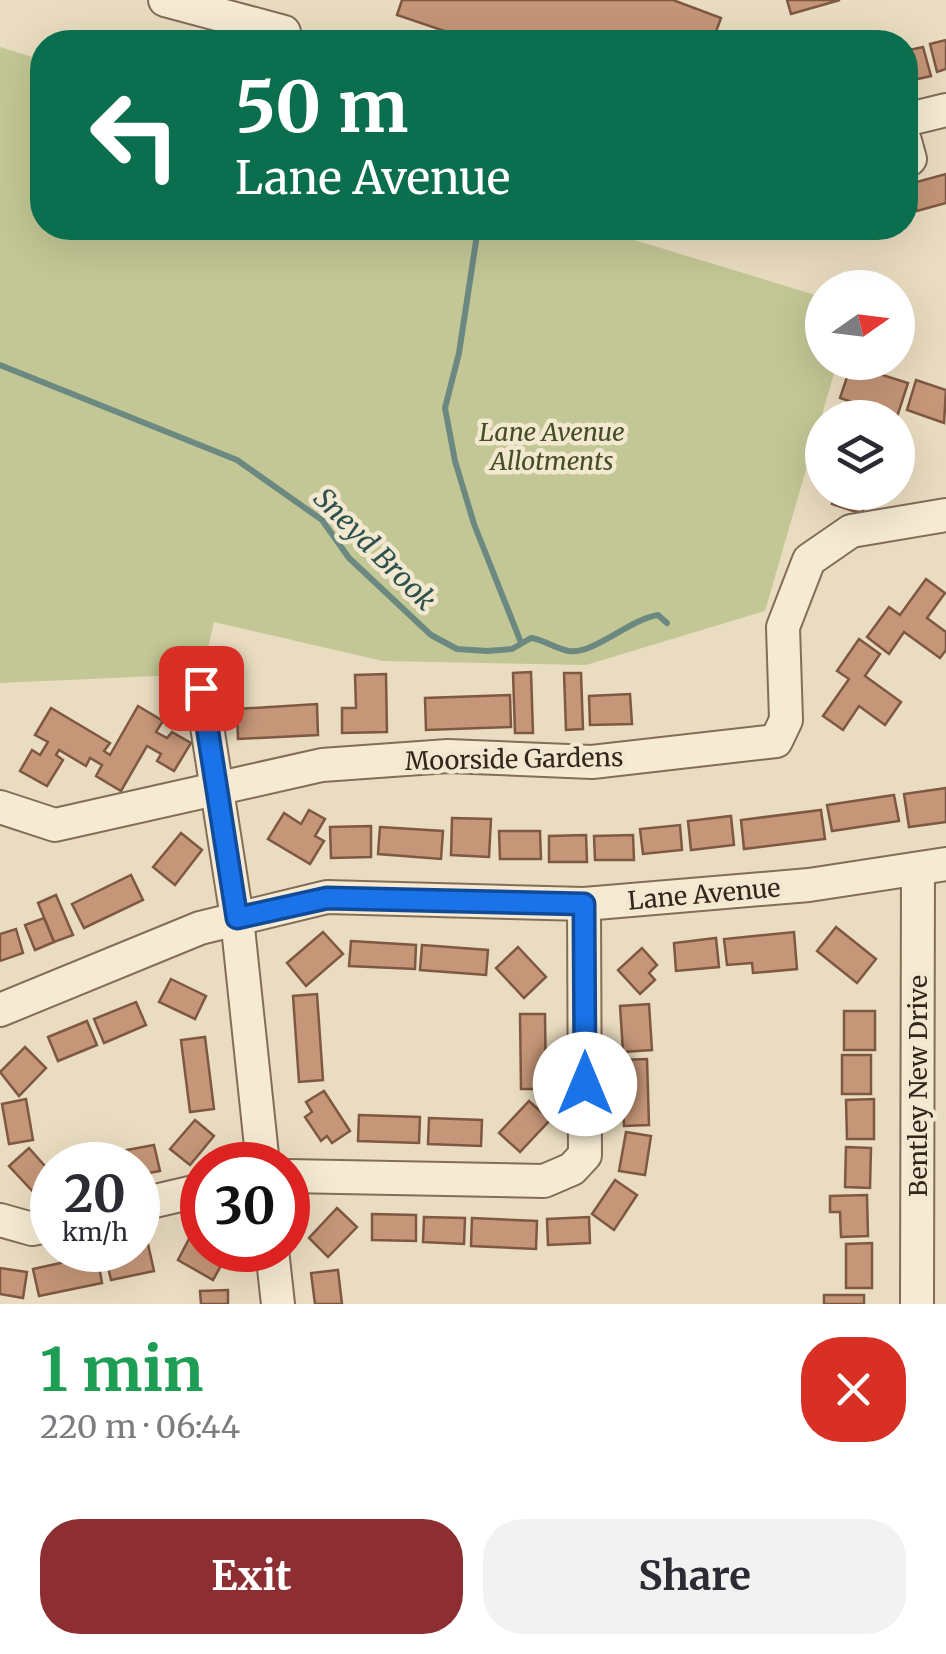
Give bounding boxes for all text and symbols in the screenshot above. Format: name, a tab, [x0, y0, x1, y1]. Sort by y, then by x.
text: 50 m	[235, 63, 408, 151]
icon: left	[70, 70, 200, 200]
text: Lane Avenue	[235, 150, 510, 206]
north arrow	[805, 270, 915, 380]
map controls	[805, 270, 915, 510]
button: layers	[805, 400, 915, 510]
park label: Lane Avenue Allotments	[479, 416, 625, 477]
water label: Sneyd Brook	[306, 480, 444, 618]
pin	[159, 646, 244, 731]
icon: arrive	[174, 661, 229, 716]
street label: Moorside Gardens	[404, 741, 624, 777]
street label: Lane Avenue	[626, 871, 782, 917]
street label: Bentley New Drive	[902, 975, 934, 1197]
position arrow	[533, 1032, 637, 1136]
speed limit sign: 30	[180, 1142, 310, 1272]
text: 20	[64, 1163, 126, 1226]
text: km/h	[62, 1216, 128, 1248]
text: 1 min	[40, 1332, 203, 1407]
button: close	[801, 1337, 906, 1442]
text: 220 m · 06:44	[40, 1407, 240, 1447]
button: Exit	[40, 1519, 463, 1634]
button: Share	[483, 1519, 906, 1634]

